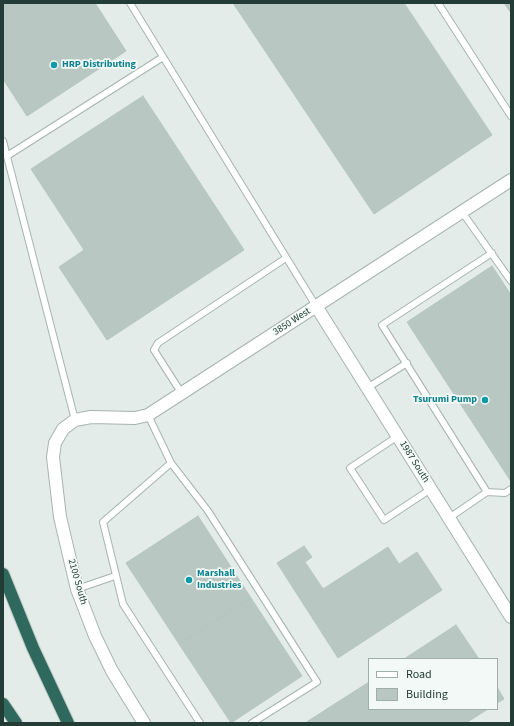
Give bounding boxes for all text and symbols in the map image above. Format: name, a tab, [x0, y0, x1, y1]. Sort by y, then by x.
place label: HRP Distributing	[62, 59, 136, 71]
marker: HRP Distributing	[49, 60, 59, 70]
street label: 3850 West	[271, 306, 313, 338]
place label: Tsurumi Pump	[413, 394, 477, 406]
marker: Tsurumi Pump	[480, 395, 490, 405]
street label: 1987 South	[396, 439, 432, 485]
street label: 2100 South	[65, 558, 89, 606]
place label: Marshall Industries	[197, 568, 242, 592]
marker: Marshall Industries	[184, 575, 194, 585]
legend	[368, 658, 498, 710]
text: Road	[406, 666, 432, 683]
text: Building	[406, 686, 448, 703]

